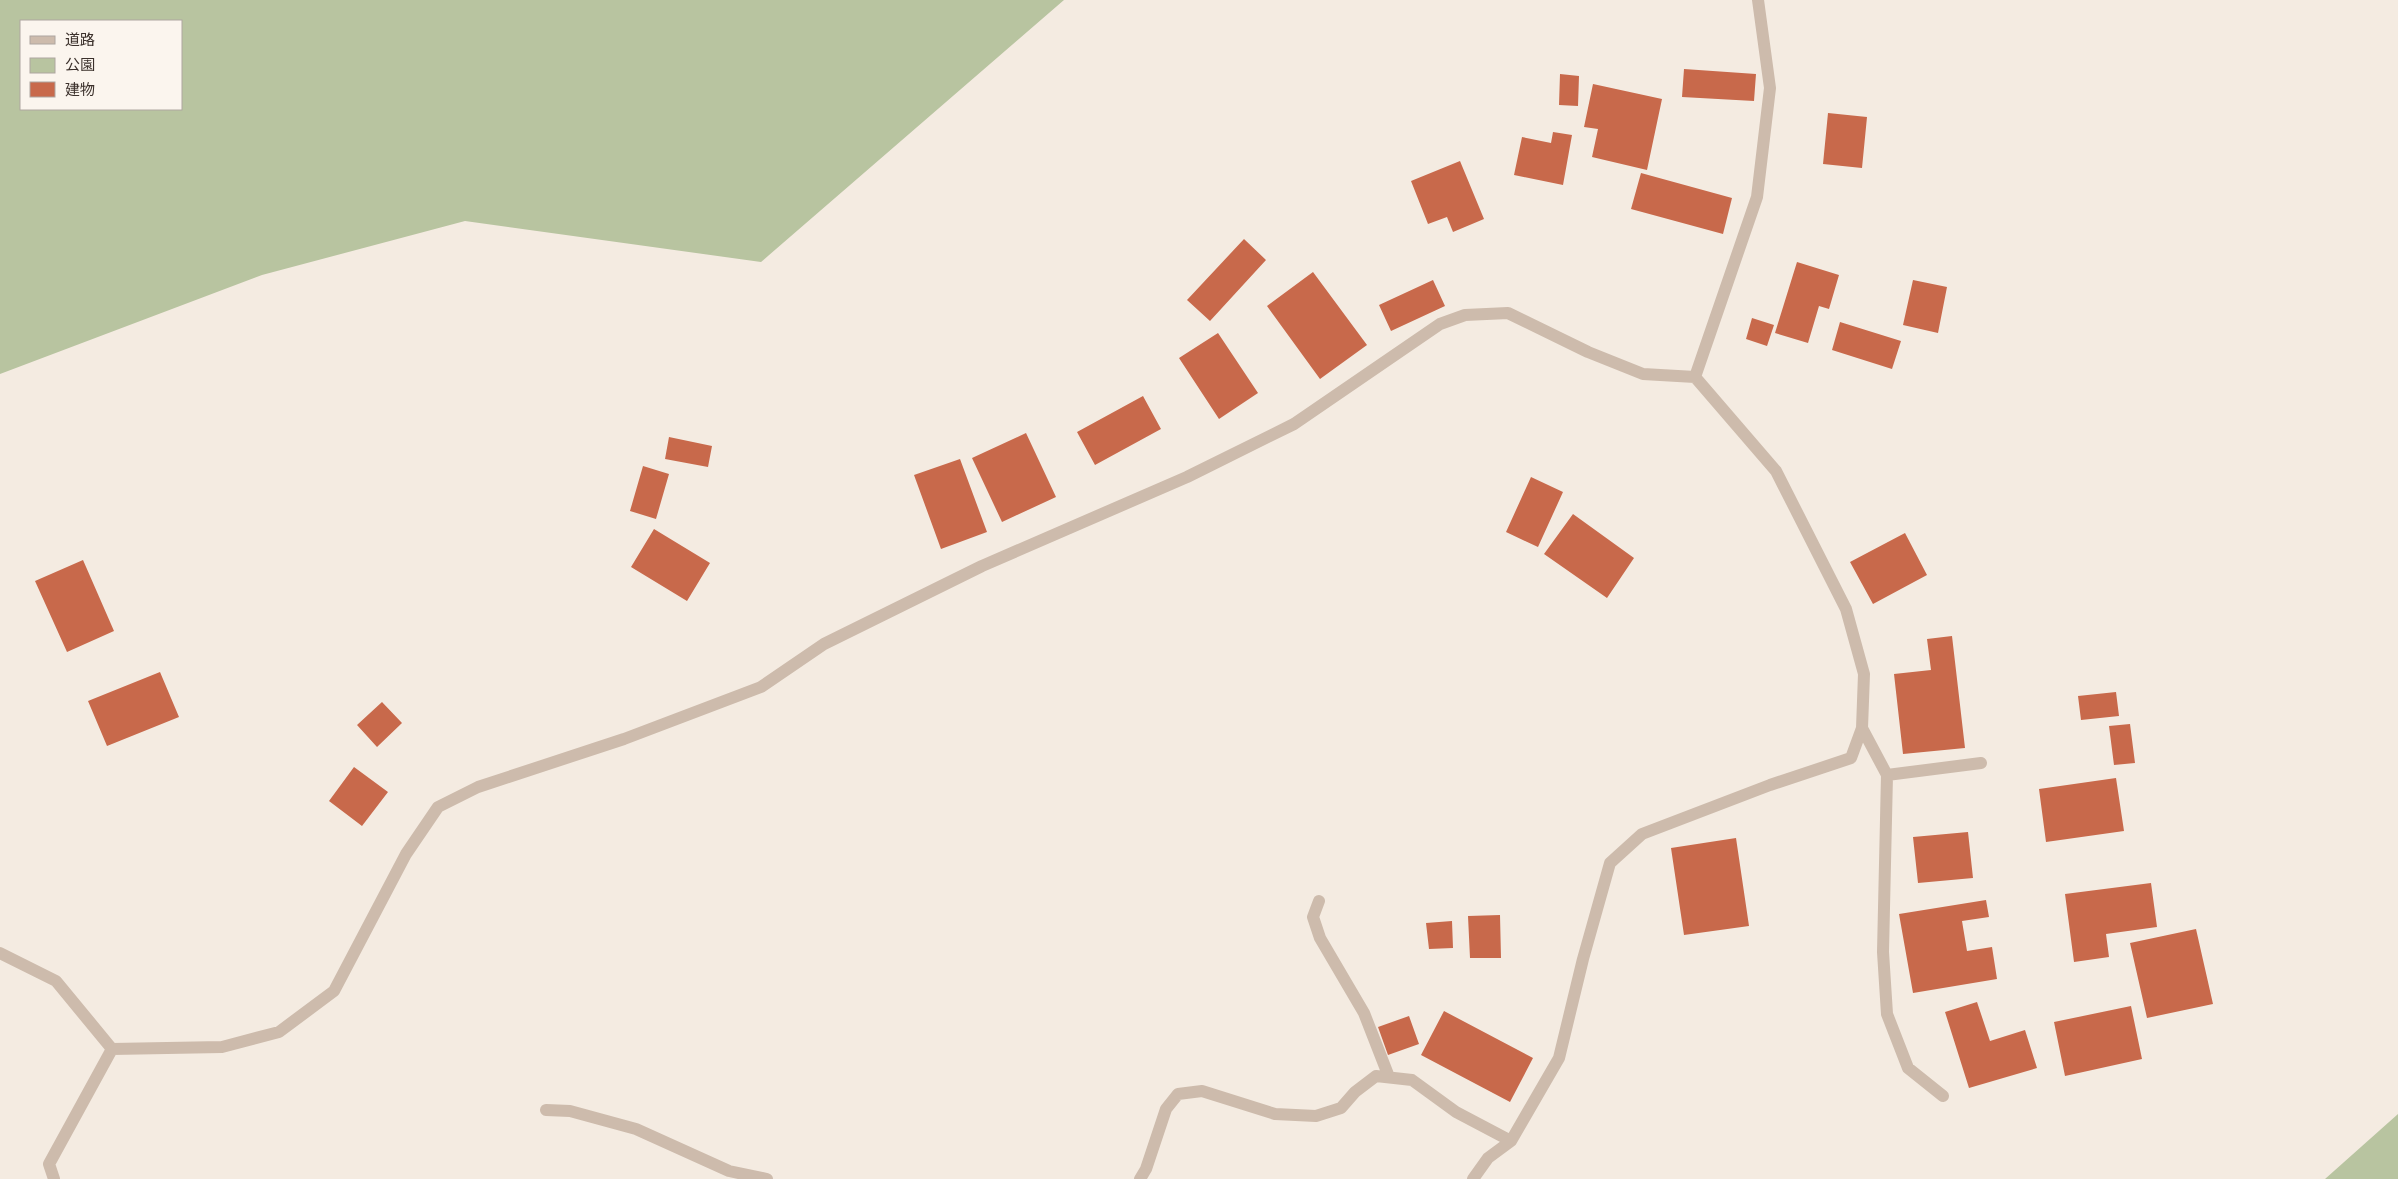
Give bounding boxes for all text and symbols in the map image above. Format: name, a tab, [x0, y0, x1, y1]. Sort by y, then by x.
legend	[20, 20, 182, 110]
text: 道路	[65, 31, 95, 49]
text: 公園	[65, 56, 95, 74]
text: 建物	[65, 81, 95, 99]

